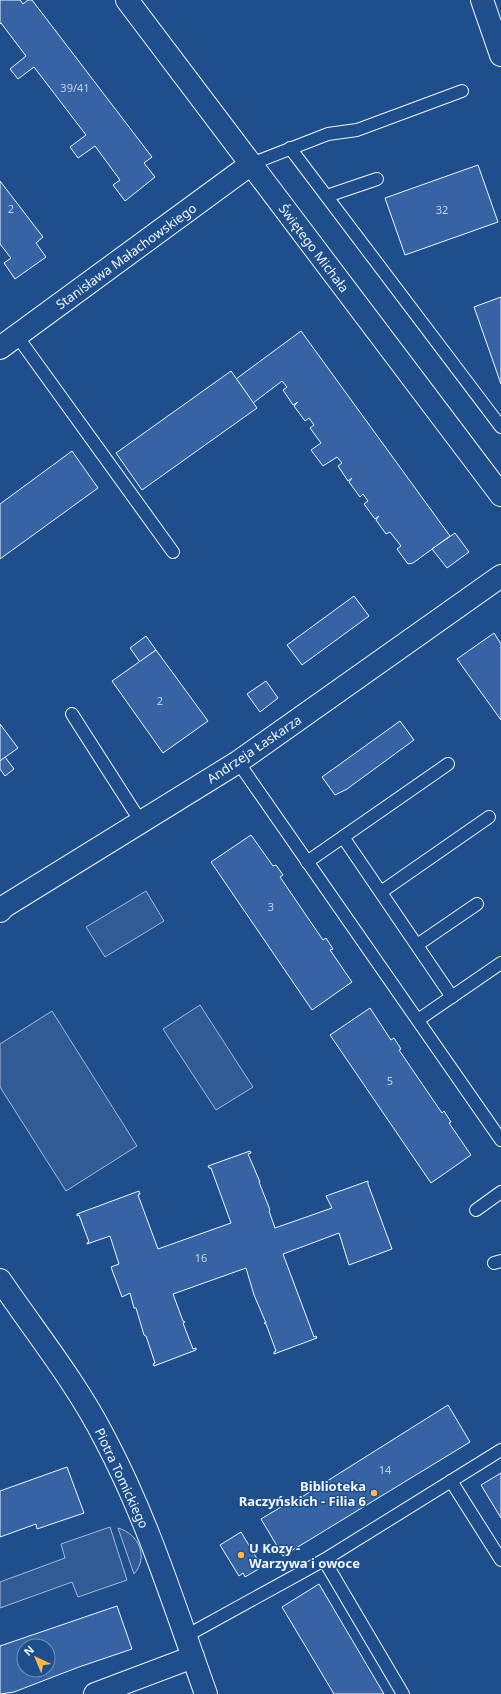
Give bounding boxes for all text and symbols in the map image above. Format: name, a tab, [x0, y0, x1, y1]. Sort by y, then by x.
house number: 39/41	[60, 80, 90, 95]
street label: Stanisława Małachowskiego	[52, 199, 200, 313]
street label: Świętego Michała	[275, 200, 353, 296]
house number: 2	[8, 201, 14, 216]
house number: 32	[436, 202, 448, 217]
house number: 2	[157, 693, 163, 708]
street label: Andrzeja Łaskarza	[203, 711, 305, 787]
house number: 3	[268, 899, 274, 914]
house number: 5	[387, 1073, 393, 1088]
house number: 16	[195, 1250, 207, 1265]
street label: Piotra Tomickiego	[91, 1425, 153, 1531]
house number: 14	[379, 1462, 392, 1477]
place label: Biblioteka Raczyńskich - Filia 6	[239, 1477, 366, 1510]
marker: Biblioteka Raczyńskich - Filia 6	[369, 1488, 379, 1498]
place label: U Kozy - Warzywa i owoce	[249, 1539, 360, 1572]
marker: U Kozy - Warzywa i owoce	[236, 1550, 246, 1560]
north arrow	[16, 1638, 56, 1678]
text: N	[20, 1642, 37, 1659]

